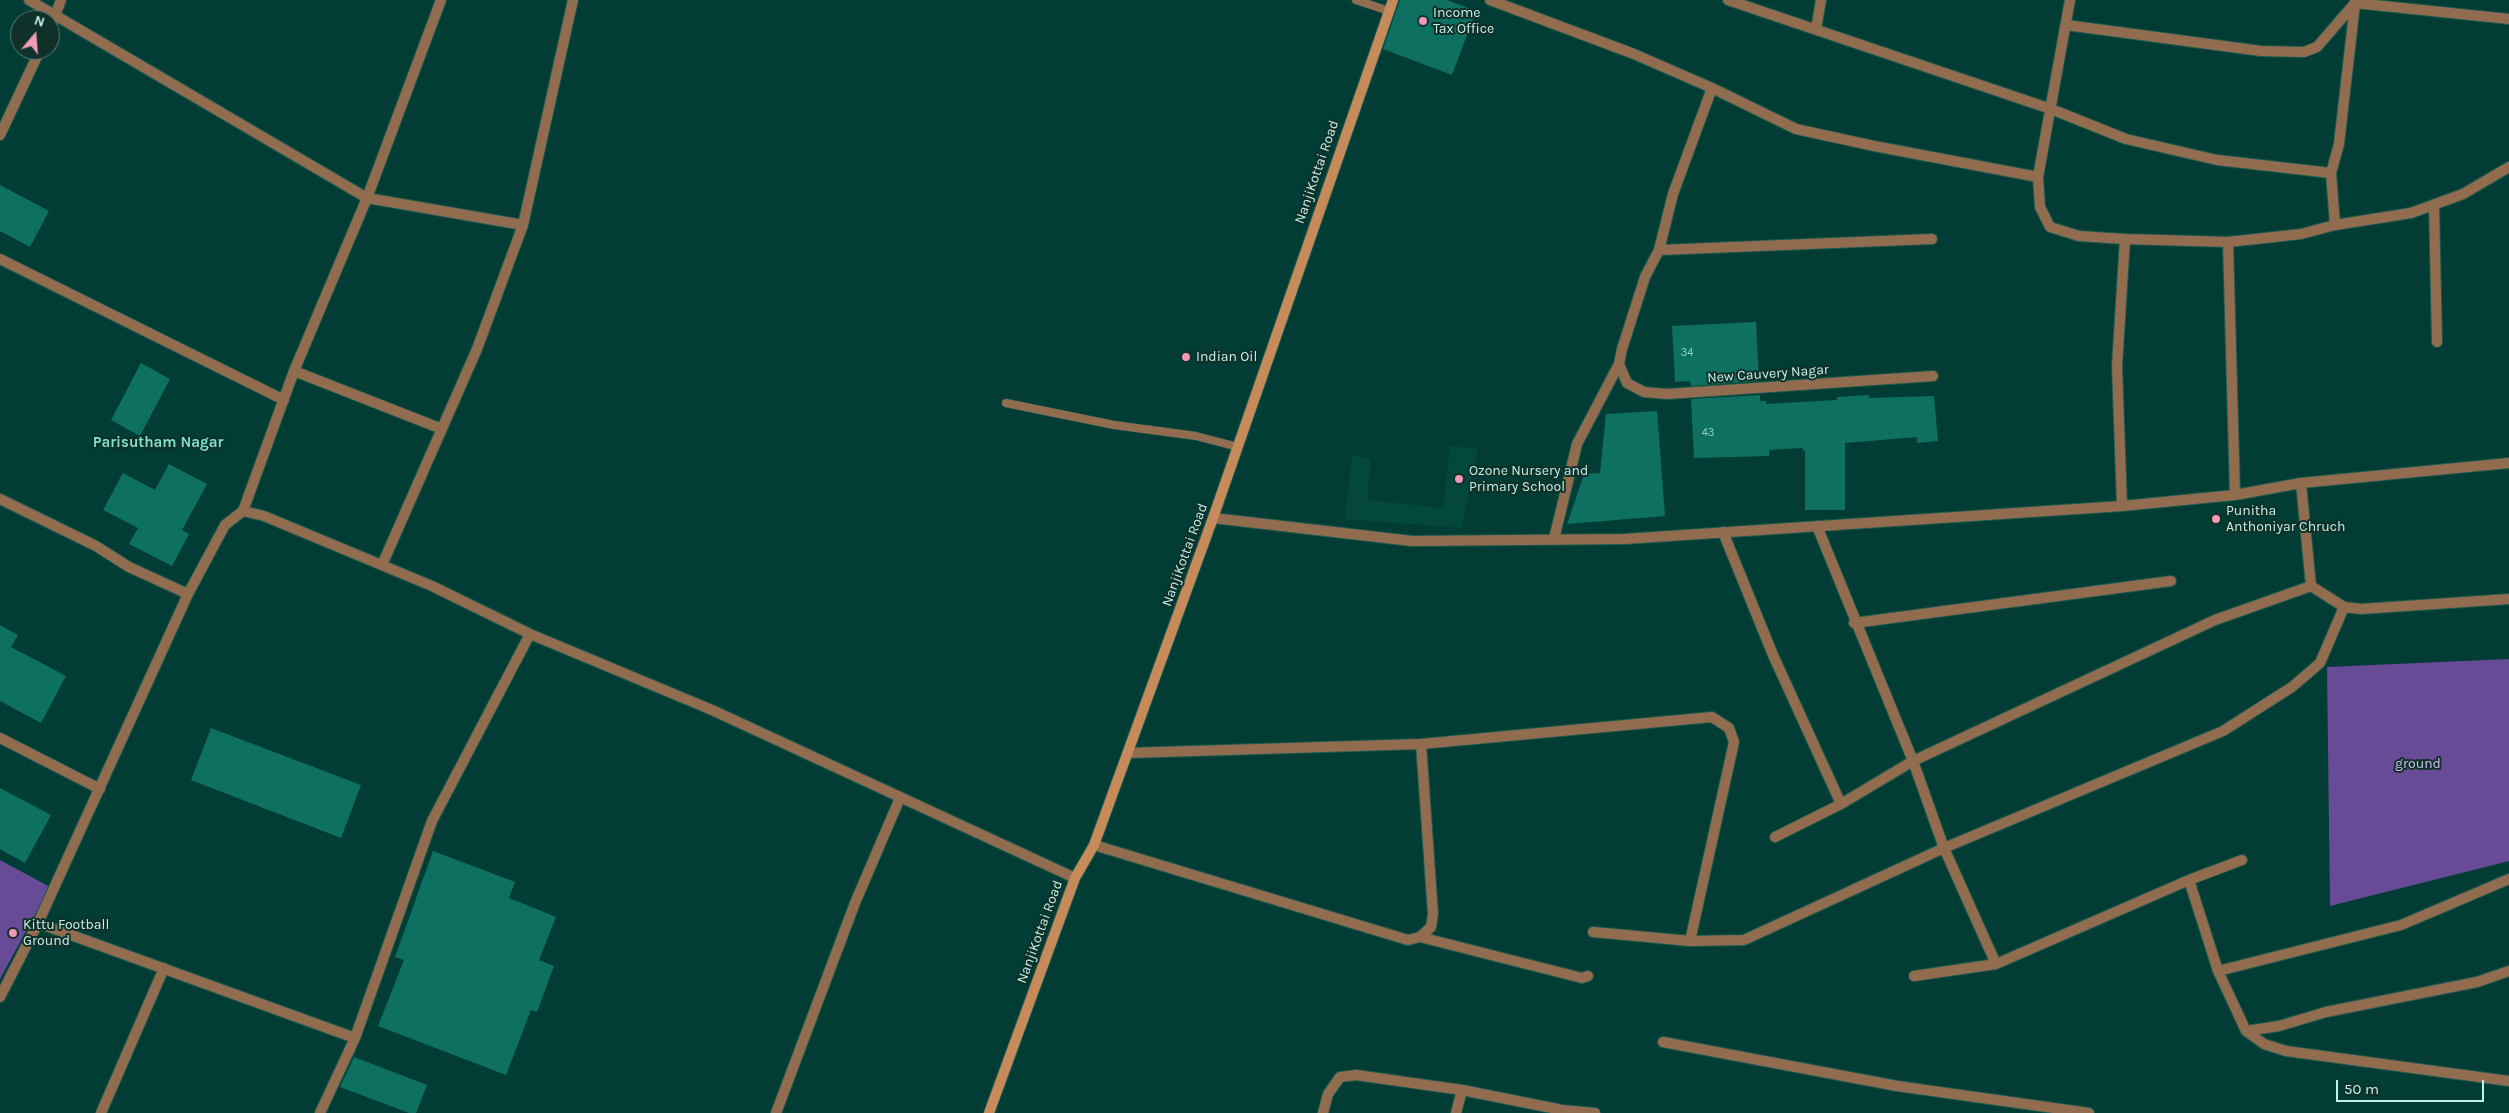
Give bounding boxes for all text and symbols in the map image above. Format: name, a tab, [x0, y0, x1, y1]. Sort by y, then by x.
place label: Income Tax Office	[1433, 5, 1494, 38]
north arrow	[10, 10, 60, 60]
text: N	[32, 12, 47, 31]
marker: Income Tax Office	[1417, 15, 1429, 27]
street label: NanjiKottai Road	[1291, 118, 1343, 226]
house number: 34	[1681, 346, 1693, 360]
place label: Indian Oil	[1196, 349, 1257, 365]
marker: Indian Oil	[1180, 351, 1192, 363]
street label: New Cauvery Nagar	[1707, 361, 1829, 387]
house number: 43	[1702, 426, 1714, 440]
district label: Parisutham Nagar	[93, 434, 223, 452]
place label: Ozone Nursery and Primary School	[1469, 463, 1588, 496]
marker: Ozone Nursery and Primary School	[1453, 473, 1465, 485]
street label: NanjiKottai Road	[1159, 501, 1211, 609]
place label: Punitha Anthoniyar Chruch	[2226, 503, 2345, 536]
marker: Punitha Anthoniyar Chruch	[2210, 513, 2222, 525]
park label: ground	[2395, 756, 2441, 772]
street label: NanjiKottai Road	[1014, 878, 1066, 986]
place label: Kittu Football Ground	[23, 917, 109, 950]
marker: Kittu Football Ground	[7, 927, 19, 939]
scale bar	[2339, 1070, 2486, 1102]
text: 50 m	[2344, 1080, 2379, 1098]

